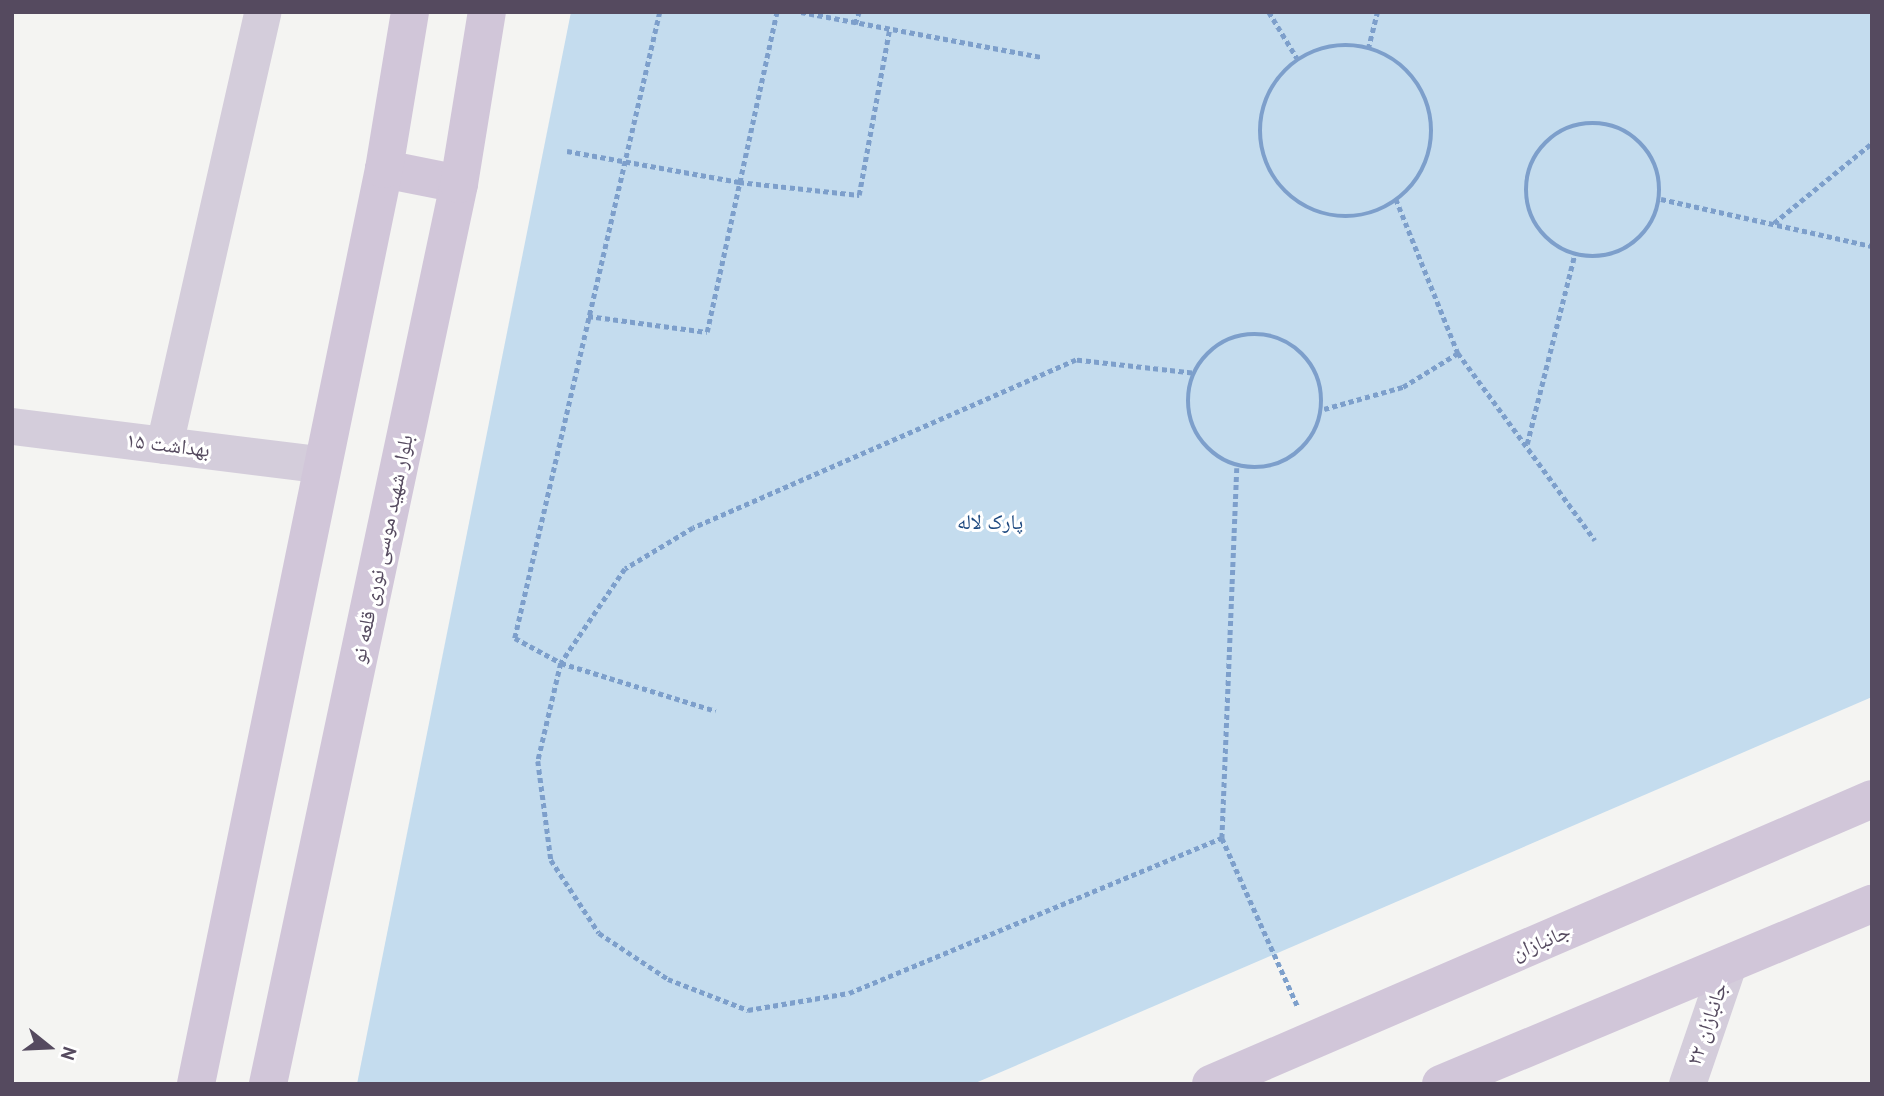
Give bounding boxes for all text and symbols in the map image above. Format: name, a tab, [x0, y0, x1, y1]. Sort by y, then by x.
street label: بهداشت ۱۵	[125, 427, 211, 463]
street label: بلوار شهید موسی نوری قلعه نو	[345, 432, 419, 666]
park label: پارک لاله	[957, 509, 1023, 535]
street label: جانبازان	[1508, 918, 1574, 966]
street label: جانبازان ۲۲	[1681, 979, 1733, 1069]
north arrow	[14, 1012, 84, 1082]
text: N	[56, 1044, 82, 1063]

